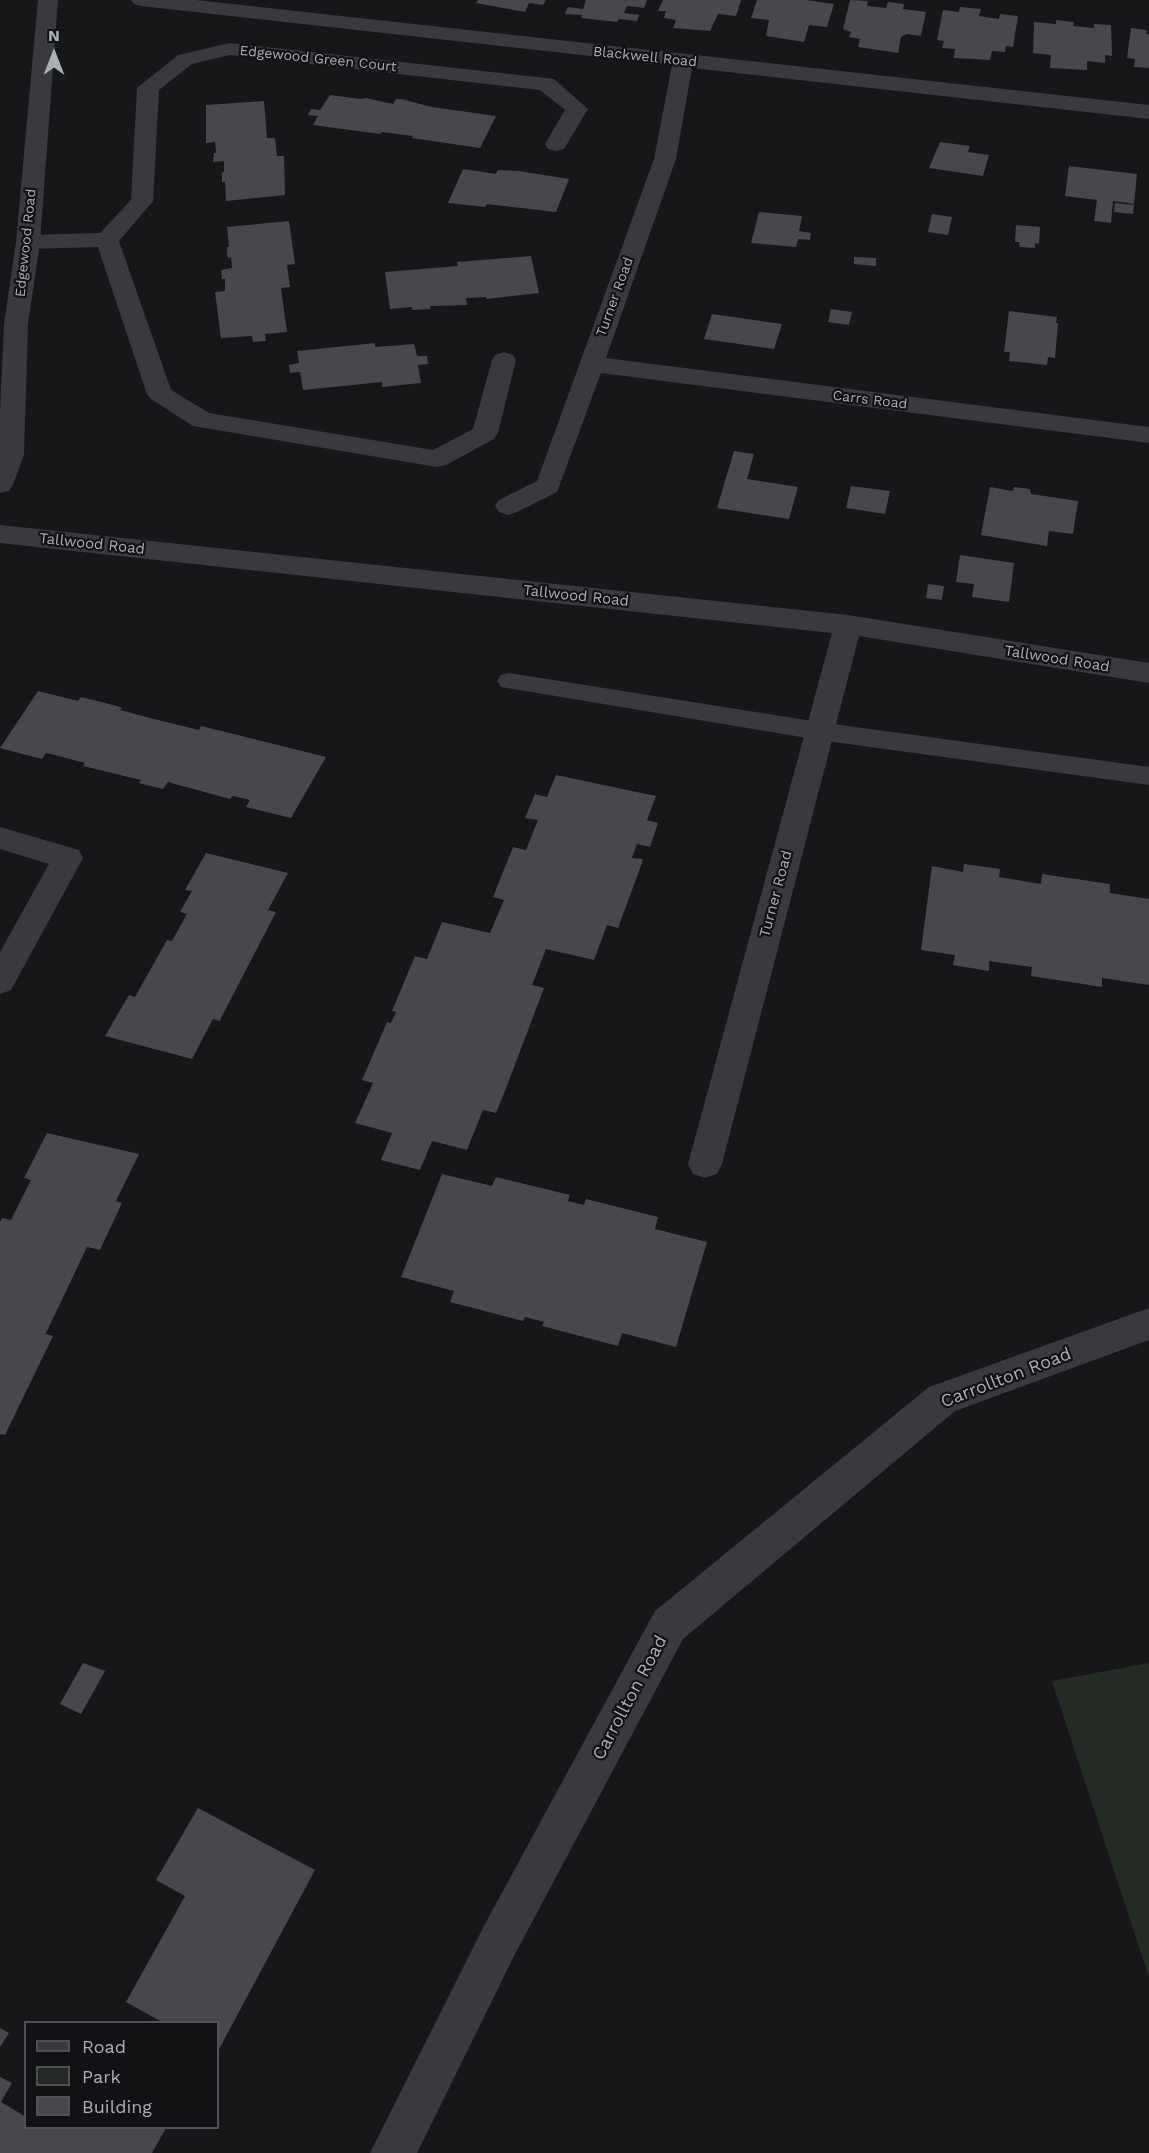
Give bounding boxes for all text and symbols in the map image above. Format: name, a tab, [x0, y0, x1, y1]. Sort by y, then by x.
north arrow	[24, 24, 84, 84]
text: N	[48, 26, 60, 45]
street label: Edgewood Green Court	[239, 42, 397, 76]
street label: Blackwell Road	[592, 43, 698, 71]
street label: Edgewood Road	[12, 188, 40, 298]
street label: Turner Road	[593, 255, 637, 339]
street label: Carrs Road	[832, 387, 908, 413]
street label: Tallwood Road	[38, 529, 146, 559]
street label: Tallwood Road	[522, 581, 630, 611]
street label: Tallwood Road	[1003, 642, 1111, 676]
street label: Turner Road	[756, 849, 796, 939]
street label: Carrollton Road	[938, 1343, 1074, 1413]
street label: Carrollton Road	[588, 1632, 672, 1764]
legend	[24, 2021, 219, 2129]
text: Road	[82, 2036, 126, 2057]
text: Park	[82, 2066, 121, 2087]
text: Building	[82, 2096, 152, 2117]

